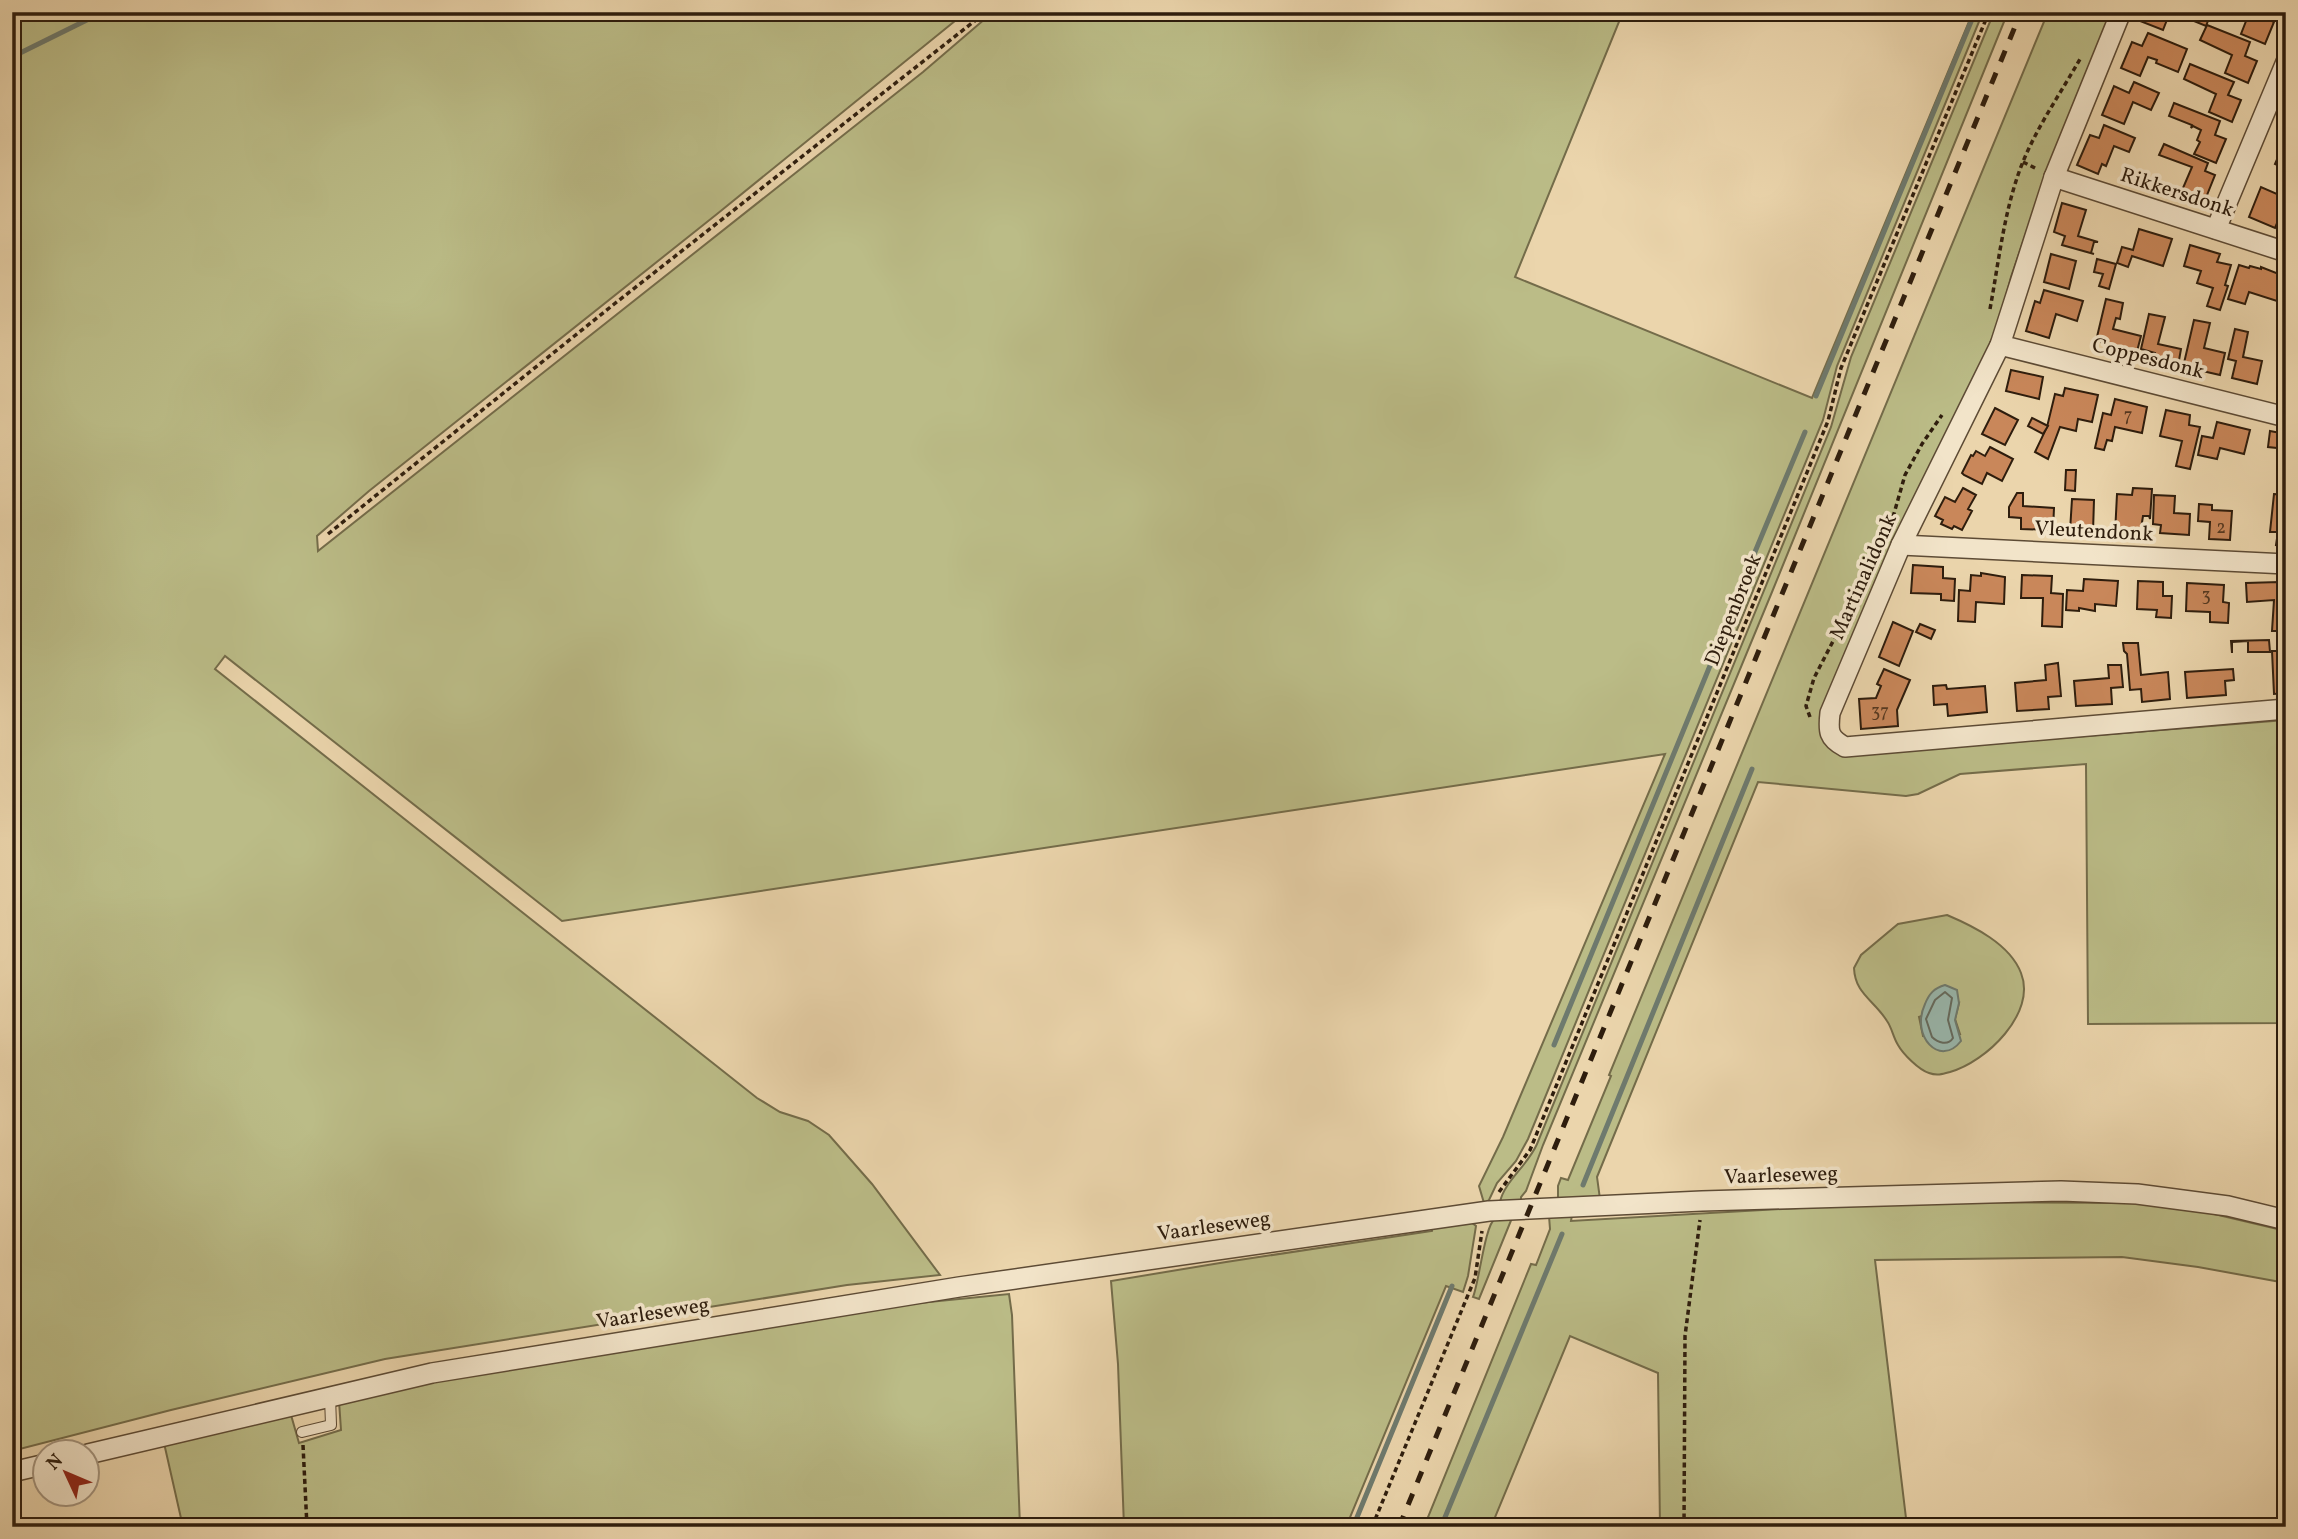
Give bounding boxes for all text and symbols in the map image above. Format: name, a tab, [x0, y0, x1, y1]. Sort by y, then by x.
street label: Rikkersdonk	[2116, 161, 2238, 225]
street label: Coppesdonk	[2089, 331, 2208, 387]
house number: 7	[2124, 404, 2132, 429]
street label: Martinalidonk	[1823, 509, 1905, 645]
street label: Vleutendonk	[2034, 514, 2155, 550]
house number: 2	[2216, 516, 2226, 541]
street label: Diepenbroek	[1698, 549, 1770, 671]
house number: 3	[2201, 584, 2211, 609]
house number: 37	[1871, 700, 1889, 725]
street label: Vaarleseweg	[1724, 1160, 1838, 1192]
street label: Vaarleseweg	[1156, 1205, 1272, 1249]
street label: Vaarleseweg	[594, 1291, 712, 1337]
north arrow	[32, 1438, 102, 1508]
text: N	[41, 1448, 69, 1477]

